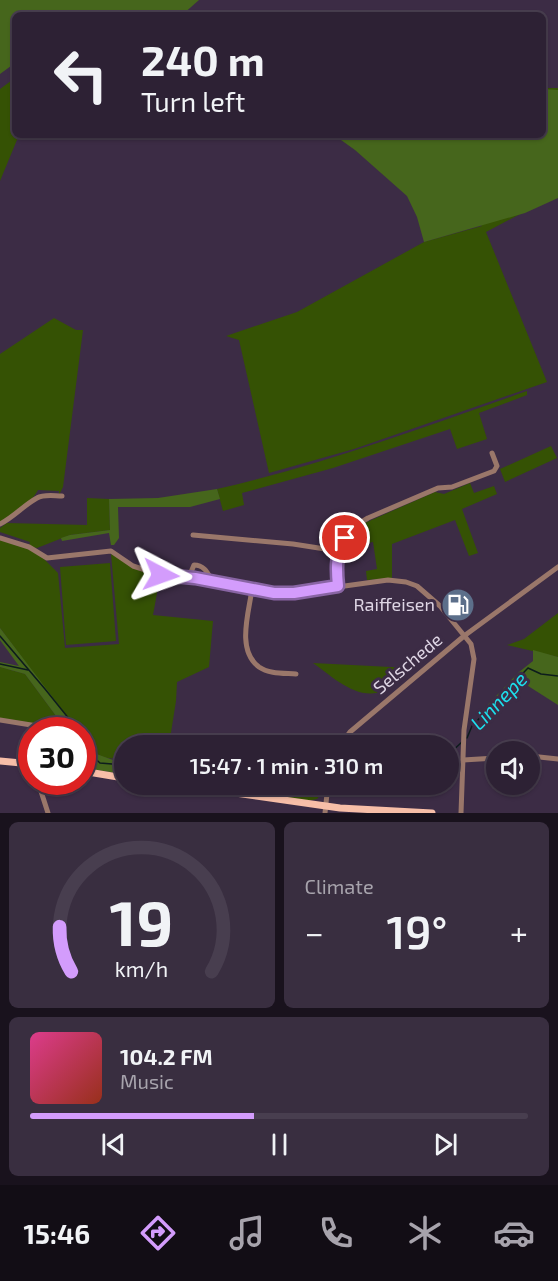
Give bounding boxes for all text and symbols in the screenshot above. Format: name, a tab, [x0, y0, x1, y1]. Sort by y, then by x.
text: 240 m	[141, 34, 265, 84]
icon: left	[42, 36, 120, 114]
text: Turn left	[141, 85, 245, 117]
pin	[319, 512, 370, 563]
icon: arrive	[328, 521, 361, 554]
position arrow	[129, 543, 193, 607]
fuel station icon: Raiffeisen	[440, 587, 476, 623]
place label: Raiffeisen	[353, 593, 435, 615]
street label: Selschede	[368, 628, 446, 698]
water label: Linnepe	[465, 666, 532, 734]
speed limit sign: 30	[18, 717, 96, 795]
map controls	[486, 741, 540, 795]
button: sound	[486, 741, 540, 795]
text: 15:47 · 1 min · 310 m	[190, 752, 383, 778]
text: Climate	[305, 874, 374, 898]
text: 19	[110, 884, 174, 959]
text: 19°	[386, 904, 447, 958]
text: −	[305, 912, 324, 952]
text: +	[510, 912, 528, 952]
text: km/h	[115, 956, 168, 981]
text: 104.2 FM	[120, 1043, 213, 1069]
text: Music	[120, 1069, 174, 1093]
icon: previous	[97, 1128, 130, 1161]
icon: pause	[263, 1128, 296, 1161]
icon: next	[429, 1128, 462, 1161]
icon: directions	[137, 1212, 179, 1254]
icon: music	[226, 1212, 268, 1254]
icon: phone	[315, 1212, 357, 1254]
icon: climate	[404, 1212, 446, 1254]
icon: car	[493, 1212, 535, 1254]
text: 15:46	[23, 1217, 90, 1249]

